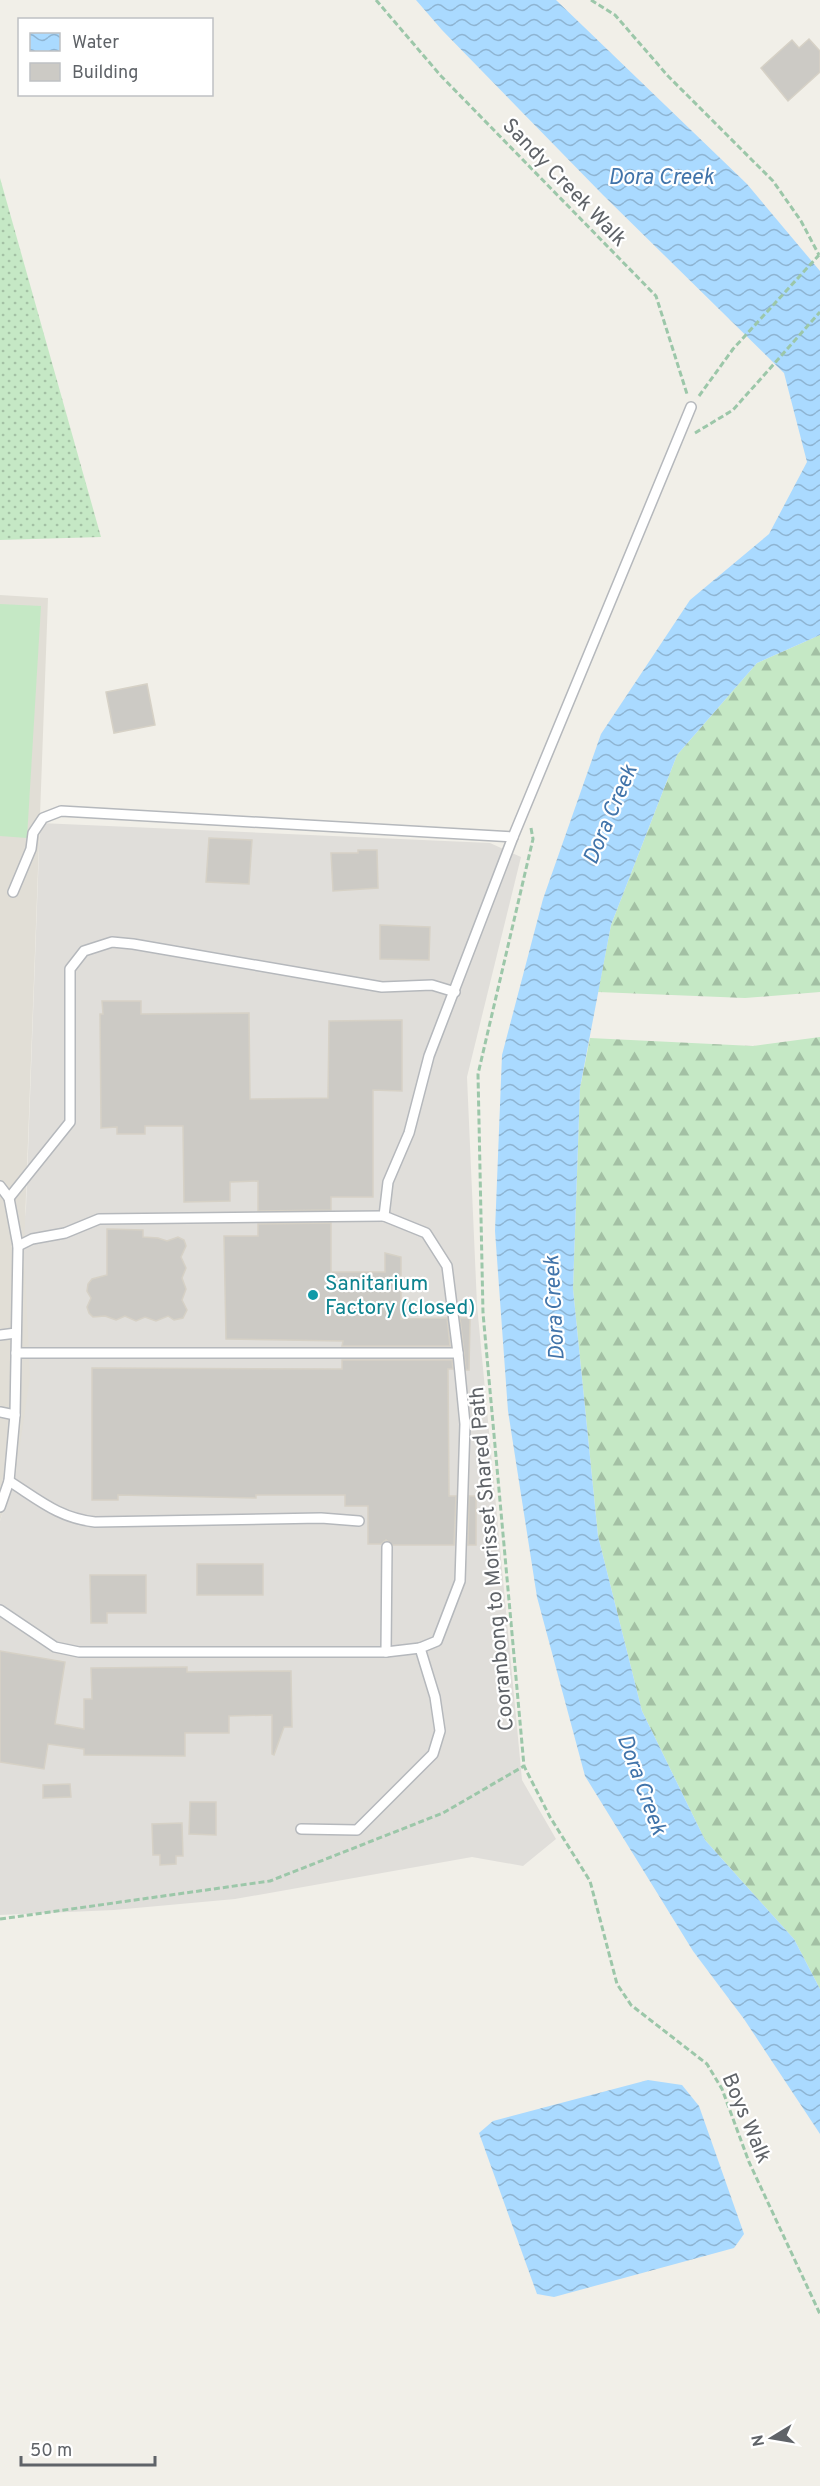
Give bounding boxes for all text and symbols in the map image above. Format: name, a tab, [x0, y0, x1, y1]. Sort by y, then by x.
legend	[18, 18, 213, 96]
text: Water	[72, 32, 119, 55]
text: Building	[72, 62, 138, 85]
street label: Sandy Creek Walk	[496, 113, 632, 253]
water label: Dora Creek	[608, 165, 715, 192]
water label: Dora Creek	[578, 760, 645, 869]
water label: Dora Creek	[539, 1254, 572, 1361]
place label: Sanitarium Factory (closed)	[325, 1271, 476, 1322]
marker: Sanitarium Factory (closed)	[306, 1288, 320, 1302]
street label: Cooranbong to Morisset Shared Path	[464, 1386, 521, 1732]
water label: Dora Creek	[610, 1731, 672, 1840]
street label: Boys Walk	[715, 2069, 777, 2168]
north arrow	[742, 2408, 802, 2468]
scale bar	[21, 2429, 154, 2467]
text: N	[748, 2433, 770, 2448]
text: 50 m	[30, 2440, 72, 2463]

